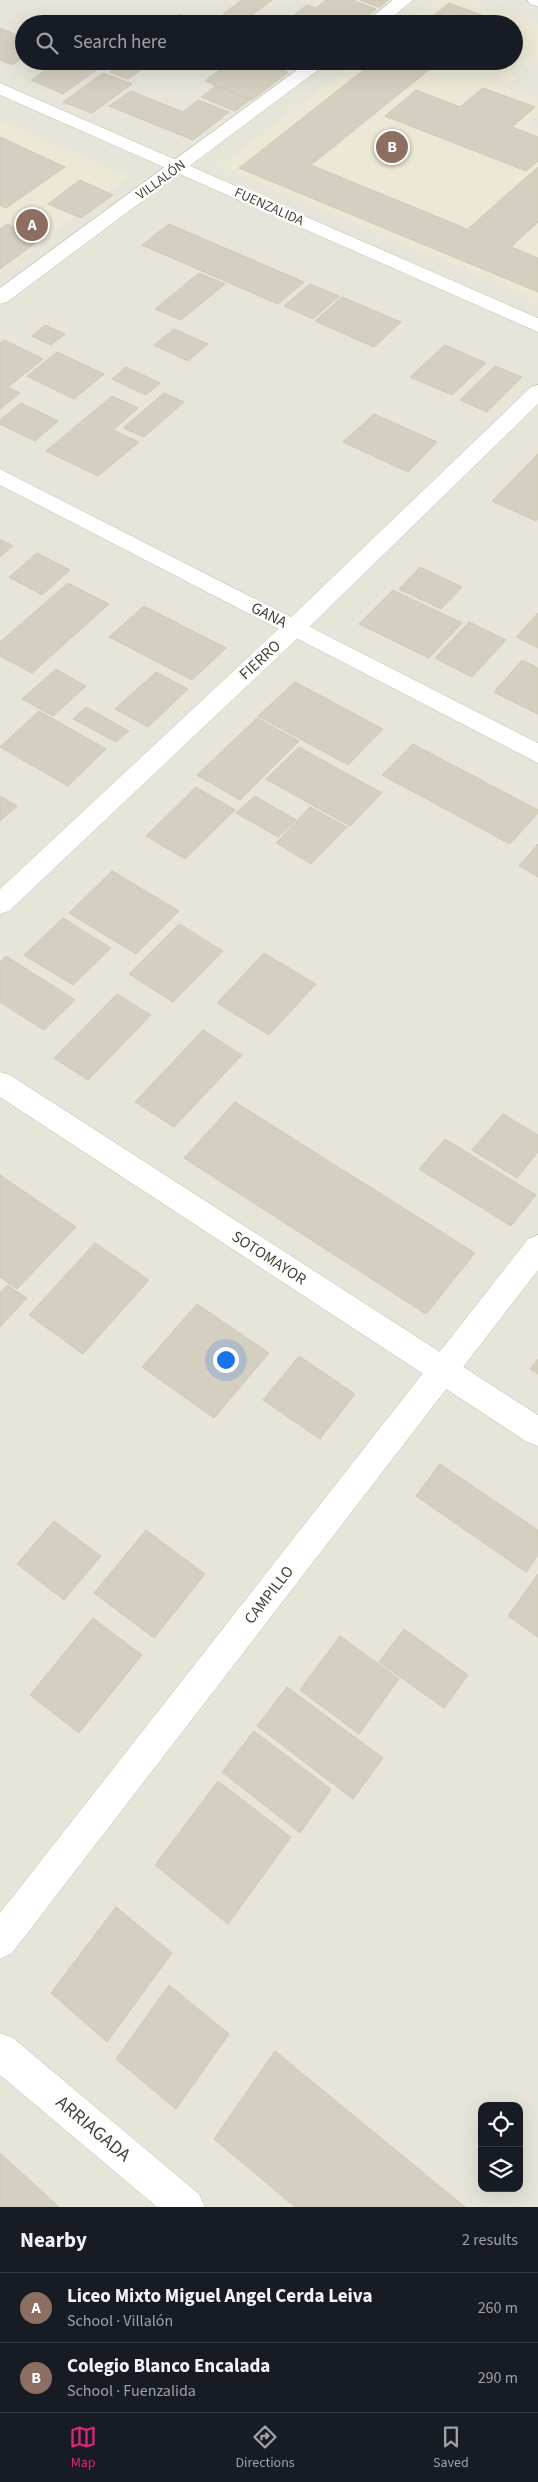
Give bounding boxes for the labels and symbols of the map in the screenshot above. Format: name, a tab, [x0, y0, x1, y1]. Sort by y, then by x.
pin: B	[376, 128, 408, 166]
street label: VILLALÓN	[132, 155, 190, 205]
street label: FUENZALIDA	[231, 183, 307, 231]
pin: A	[16, 206, 48, 244]
street label: GANA	[247, 597, 291, 633]
street label: FIERRO	[234, 635, 286, 685]
street label: SOTOMAYOR	[227, 1226, 311, 1290]
your location	[213, 1347, 239, 1373]
street label: CAMPILLO	[239, 1561, 299, 1629]
street label: ARRIAGADA	[50, 2089, 137, 2169]

